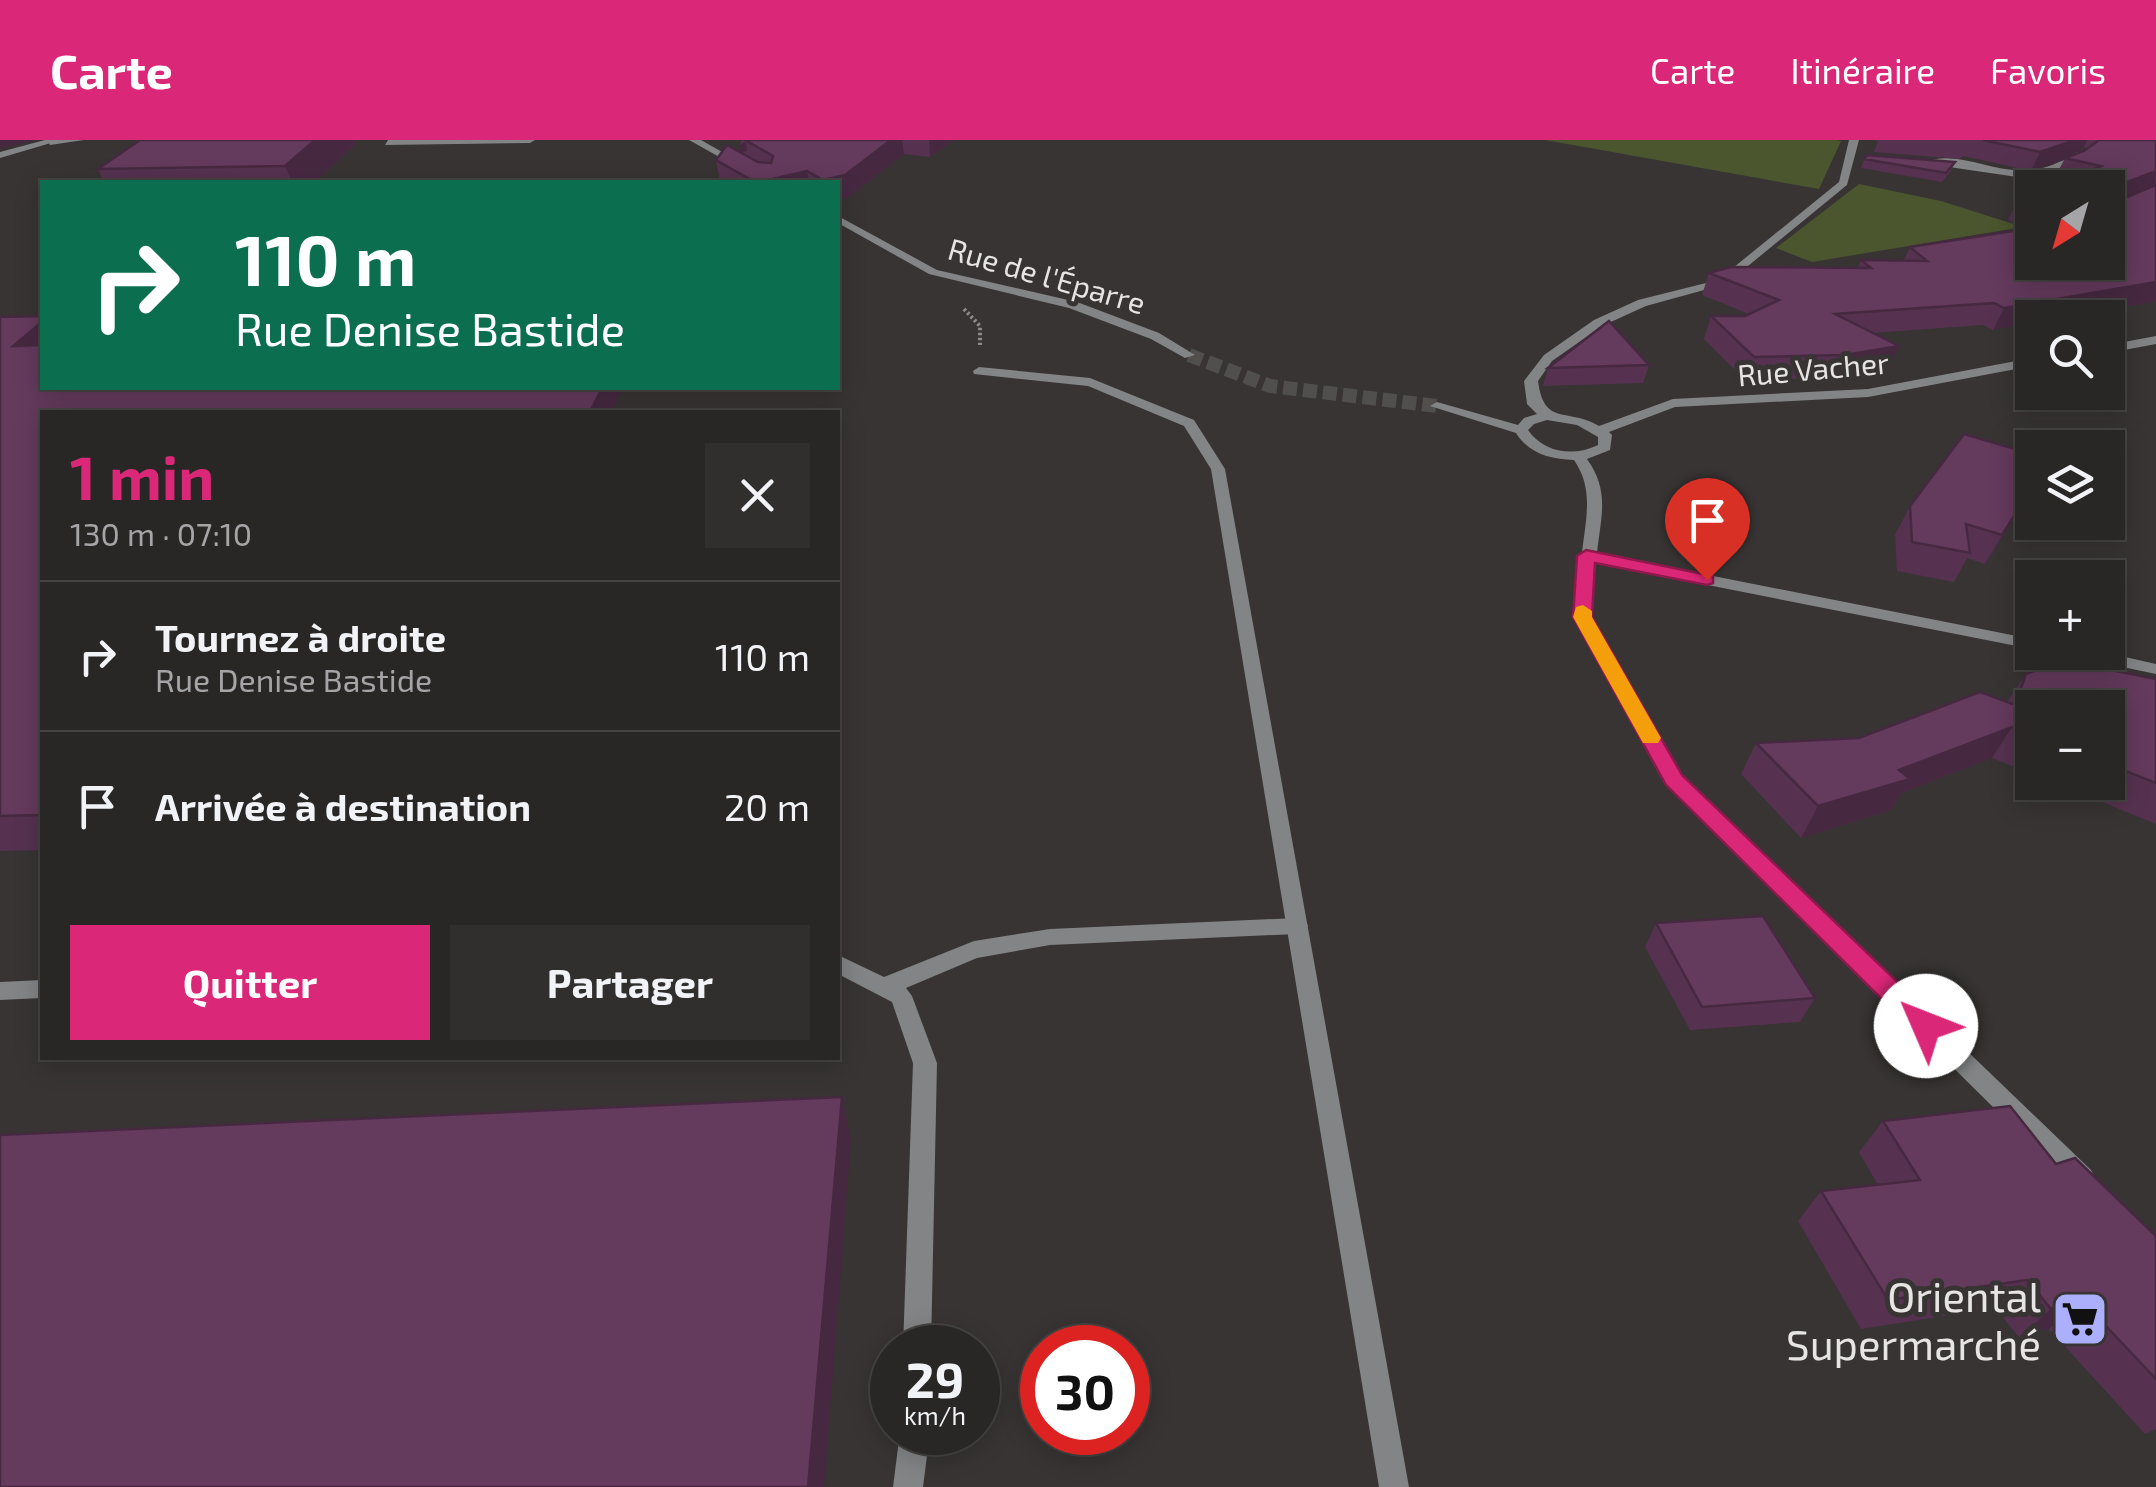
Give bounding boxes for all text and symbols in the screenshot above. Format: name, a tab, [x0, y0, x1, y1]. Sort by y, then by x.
text: Carte	[50, 41, 173, 99]
text: Carte	[1650, 49, 1735, 91]
text: Itinéraire	[1790, 49, 1935, 91]
text: Favoris	[1990, 49, 2106, 91]
north arrow	[2015, 170, 2125, 280]
map controls	[2015, 170, 2125, 800]
text: 110 m	[235, 216, 416, 300]
icon: right	[70, 220, 200, 350]
street label: Rue de l'Éparre	[944, 230, 1150, 320]
button: search	[2015, 300, 2125, 410]
text: Rue Denise Bastide	[235, 301, 625, 355]
street label: Rue Vacher	[1736, 343, 1890, 393]
button: layers	[2015, 430, 2125, 540]
text: 1 min	[70, 440, 214, 512]
button: close	[705, 443, 810, 548]
pin	[1665, 478, 1750, 581]
icon: arrive	[1680, 493, 1735, 548]
text: 130 m · 07:10	[70, 514, 252, 552]
button: +	[2015, 560, 2125, 670]
text: Tournez à droite	[155, 614, 446, 660]
icon: right	[70, 629, 125, 684]
text: 110 m	[715, 633, 810, 679]
text: Rue Denise Bastide	[155, 660, 432, 698]
button: −	[2015, 690, 2125, 800]
icon: arrive	[70, 779, 125, 834]
text: Arrivée à destination	[155, 783, 531, 829]
text: 20 m	[724, 783, 810, 829]
button: Quitter	[70, 925, 430, 1040]
button: Partager	[450, 925, 810, 1040]
position arrow	[1874, 974, 1978, 1078]
place label: Oriental Supermarché	[1786, 1270, 2042, 1368]
supermarket icon: Oriental Supermarché	[2050, 1289, 2110, 1349]
speed limit sign: 30	[1020, 1325, 1150, 1455]
text: 29	[906, 1348, 964, 1408]
text: km/h	[904, 1400, 966, 1430]

